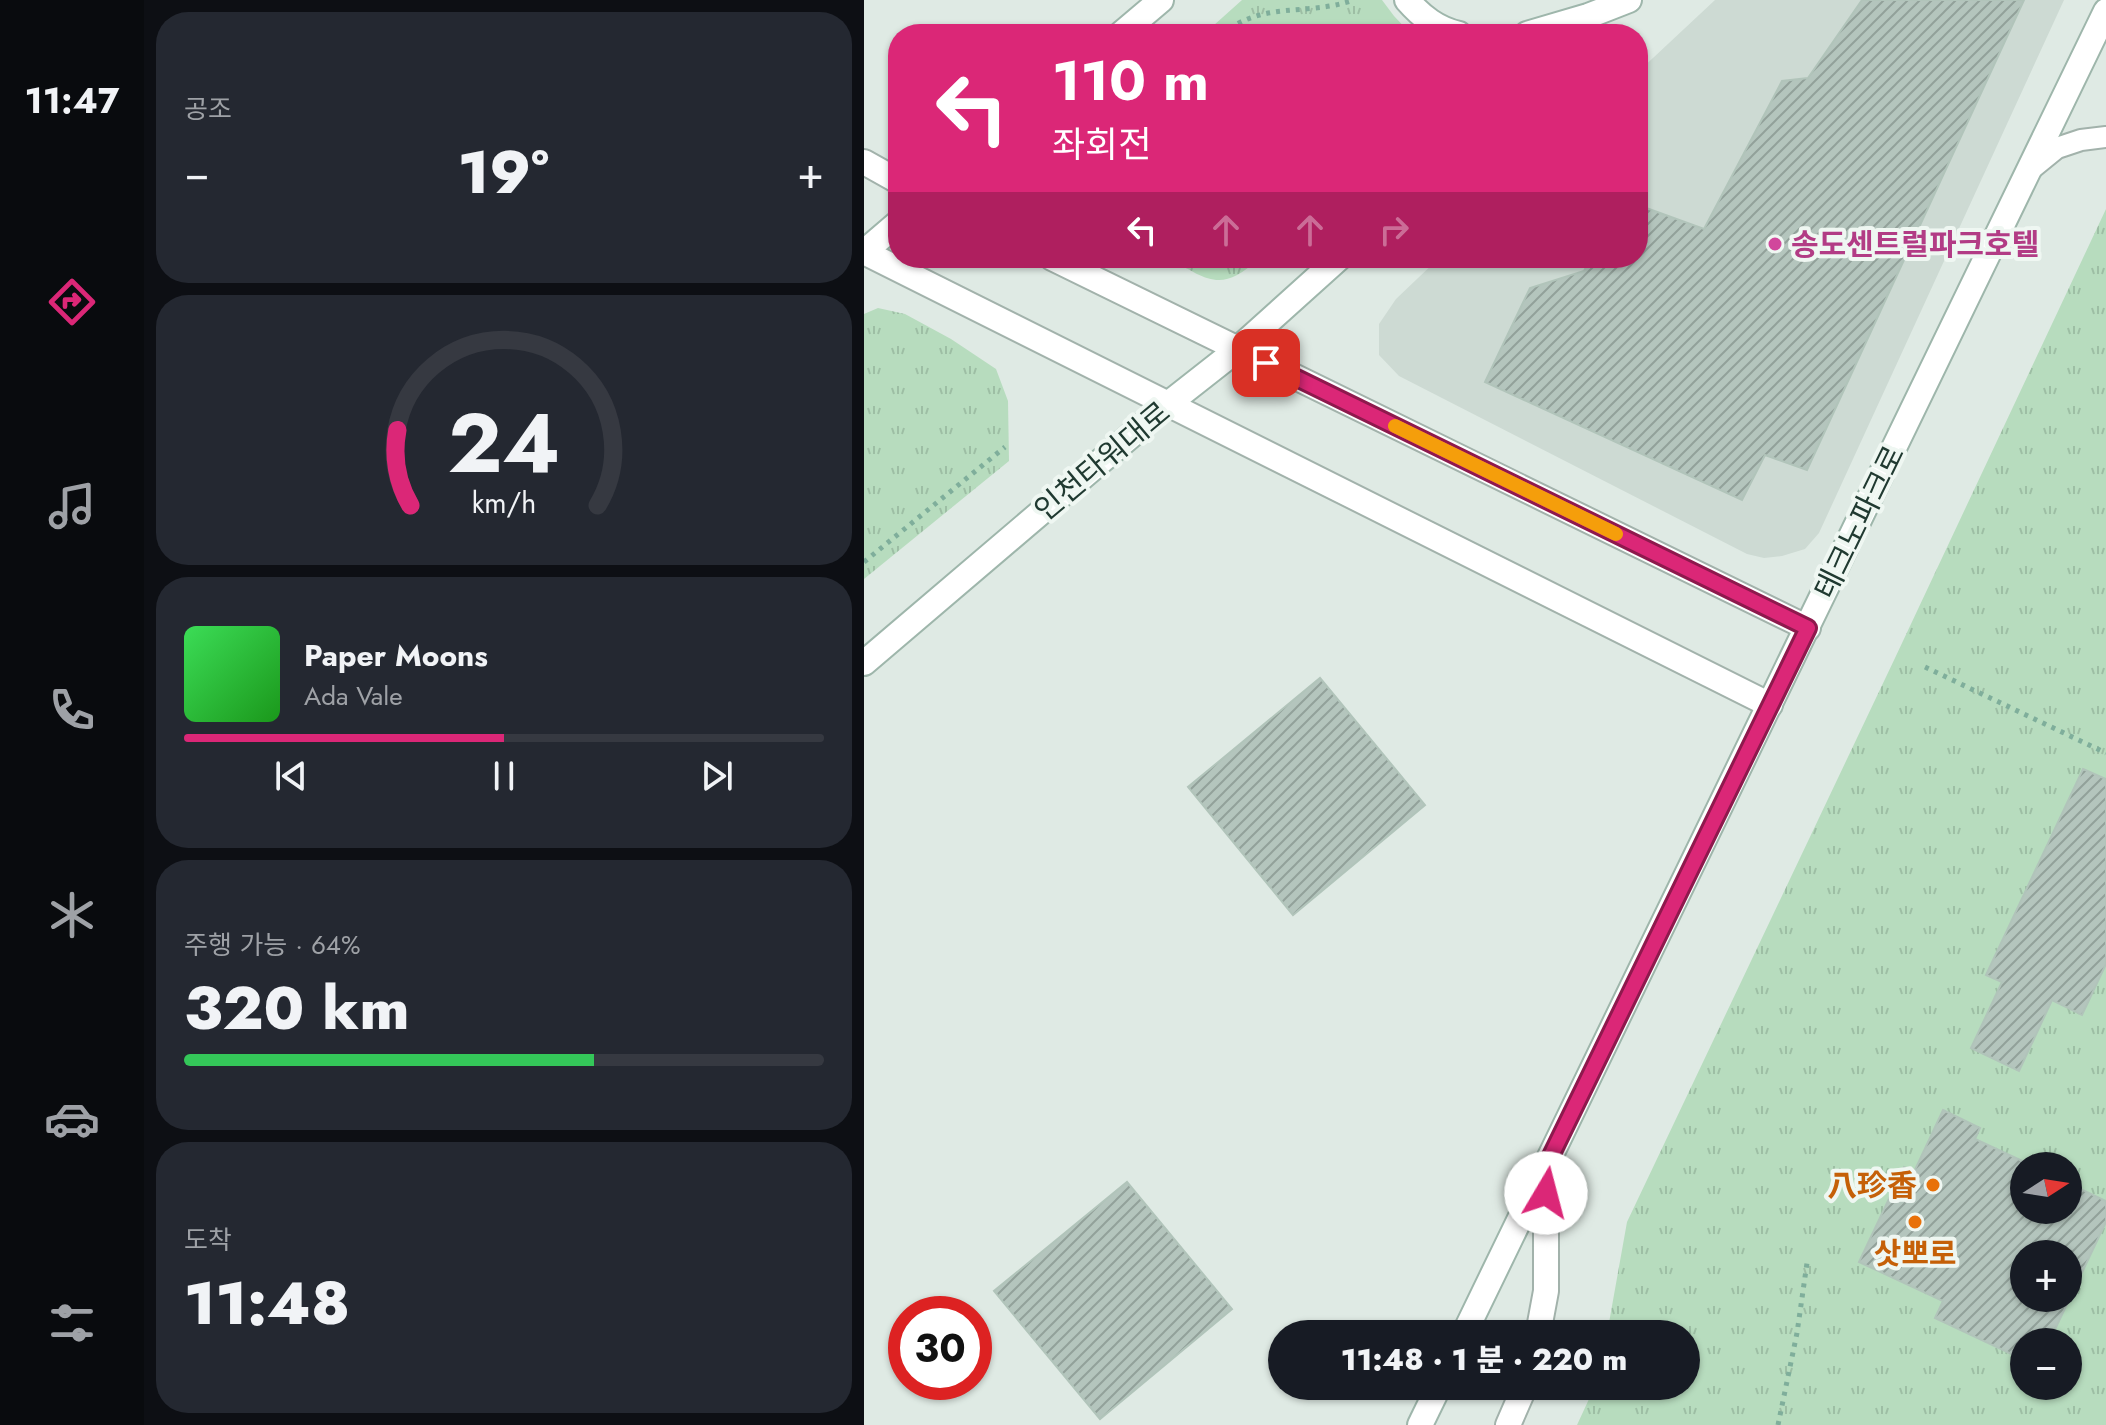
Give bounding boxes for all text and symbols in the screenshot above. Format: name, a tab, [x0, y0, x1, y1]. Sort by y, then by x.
text: 110 m	[1052, 40, 1209, 121]
icon: left	[920, 56, 1024, 160]
text: 11:47	[24, 74, 120, 126]
text: 공조	[184, 90, 232, 128]
text: 좌회전	[1052, 118, 1151, 170]
text: 19°	[458, 129, 549, 216]
text: −	[184, 141, 210, 205]
text: +	[797, 141, 824, 205]
icon: left	[1120, 208, 1164, 252]
icon: ahead	[1204, 208, 1248, 252]
icon: ahead	[1288, 208, 1332, 252]
icon: right	[1372, 208, 1416, 252]
place label: 송도센트럴파크호텔	[1791, 223, 2039, 266]
marker: 송도센트럴파크호텔	[1766, 235, 1784, 253]
icon: directions	[44, 274, 100, 330]
pin	[1232, 329, 1300, 397]
icon: arrive	[1244, 341, 1288, 385]
text: 24	[448, 382, 560, 502]
street label: 인천타워대로	[1025, 391, 1179, 531]
street label: 테크노파크로	[1803, 438, 1915, 606]
icon: music	[44, 478, 100, 534]
text: km/h	[472, 482, 536, 524]
text: Paper Moons	[304, 634, 488, 677]
text: Ada Vale	[304, 677, 403, 715]
icon: phone	[44, 682, 100, 738]
icon: previous	[269, 754, 313, 798]
icon: pause	[482, 754, 526, 798]
icon: next	[695, 754, 739, 798]
icon: climate	[44, 887, 100, 943]
text: 주행 가능 · 64%	[184, 926, 361, 964]
text: 320 km	[184, 965, 409, 1052]
icon: car	[44, 1091, 100, 1147]
position arrow	[1504, 1151, 1588, 1235]
north arrow	[2010, 1152, 2082, 1224]
map controls	[2010, 1152, 2082, 1400]
place label: 八珍香	[1827, 1164, 1917, 1207]
marker: 八珍香	[1924, 1176, 1942, 1194]
marker: 삿뽀로	[1906, 1213, 1924, 1231]
text: 도착	[184, 1221, 232, 1259]
place label: 삿뽀로	[1874, 1232, 1956, 1275]
button: +	[2010, 1240, 2082, 1312]
text: 11:48	[184, 1260, 350, 1347]
icon: filters	[44, 1295, 100, 1351]
speed limit sign: 30	[888, 1296, 992, 1400]
button: −	[2010, 1328, 2082, 1400]
text: 11:48 · 1 분 · 220 m	[1341, 1338, 1627, 1381]

